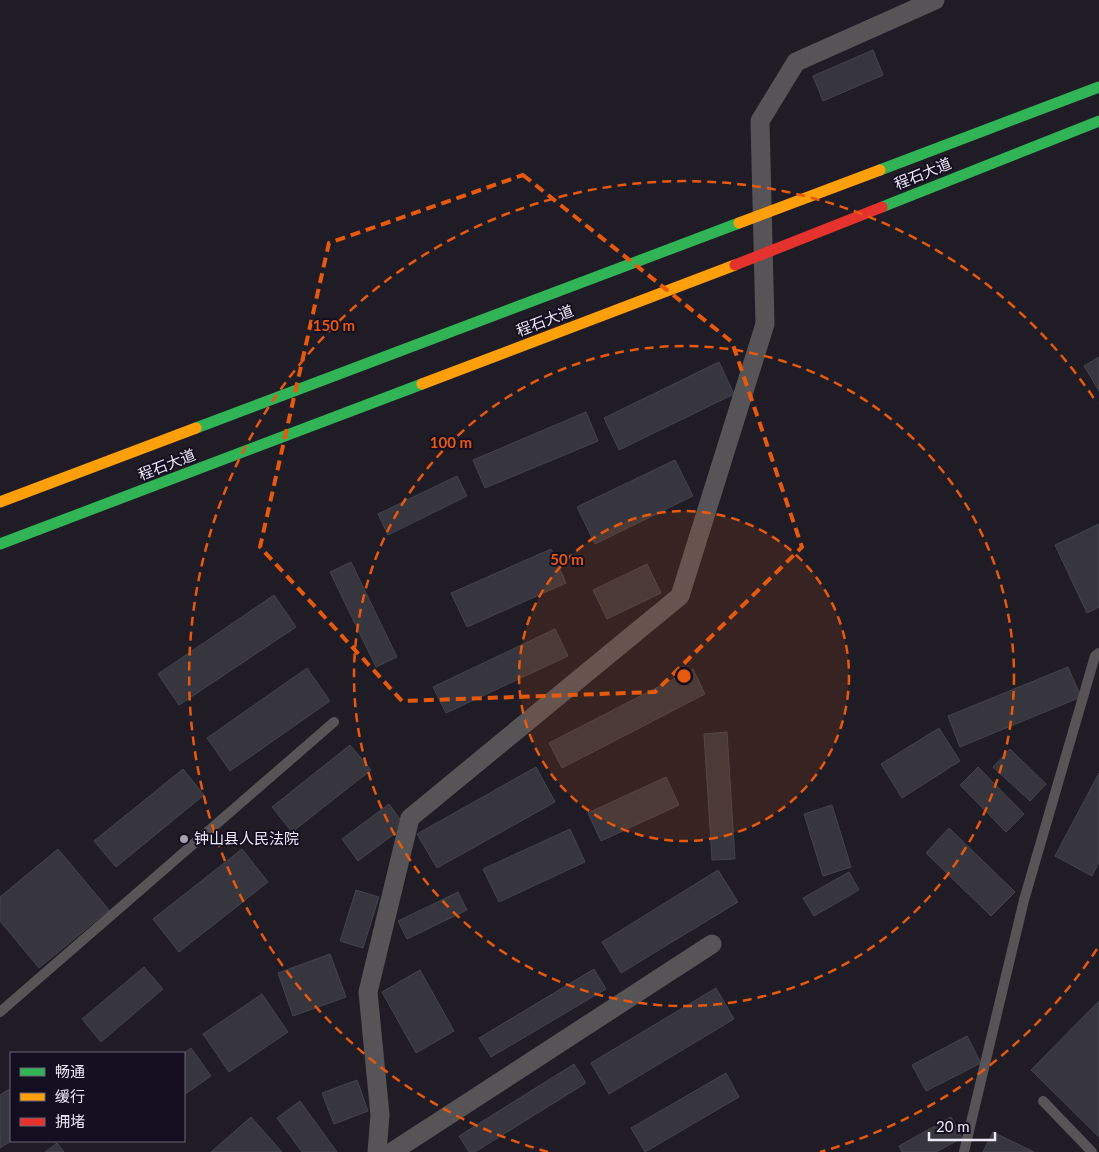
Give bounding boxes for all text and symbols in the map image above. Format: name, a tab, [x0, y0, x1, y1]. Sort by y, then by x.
street label: 程石大道	[891, 153, 954, 193]
street label: 程石大道	[513, 301, 576, 339]
text: 150 m	[313, 316, 355, 334]
text: 100 m	[430, 433, 472, 451]
street label: 程石大道	[135, 445, 198, 483]
text: 50 m	[550, 550, 584, 568]
centre of rings	[675, 667, 693, 685]
place label: 钟山县人民法院	[194, 829, 299, 847]
marker: 钟山县人民法院	[178, 833, 190, 845]
legend	[10, 1052, 185, 1142]
text: 畅通	[55, 1062, 85, 1080]
text: 缓行	[55, 1087, 85, 1105]
scale bar	[929, 1110, 995, 1142]
text: 拥堵	[55, 1112, 85, 1130]
text: 20 m	[936, 1117, 970, 1135]

